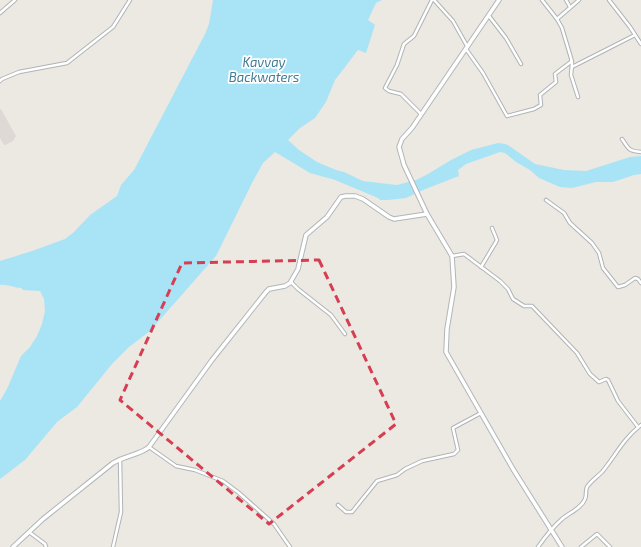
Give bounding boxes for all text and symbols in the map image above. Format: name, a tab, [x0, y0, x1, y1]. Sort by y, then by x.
water label: Kavvay Backwaters	[229, 54, 300, 85]

